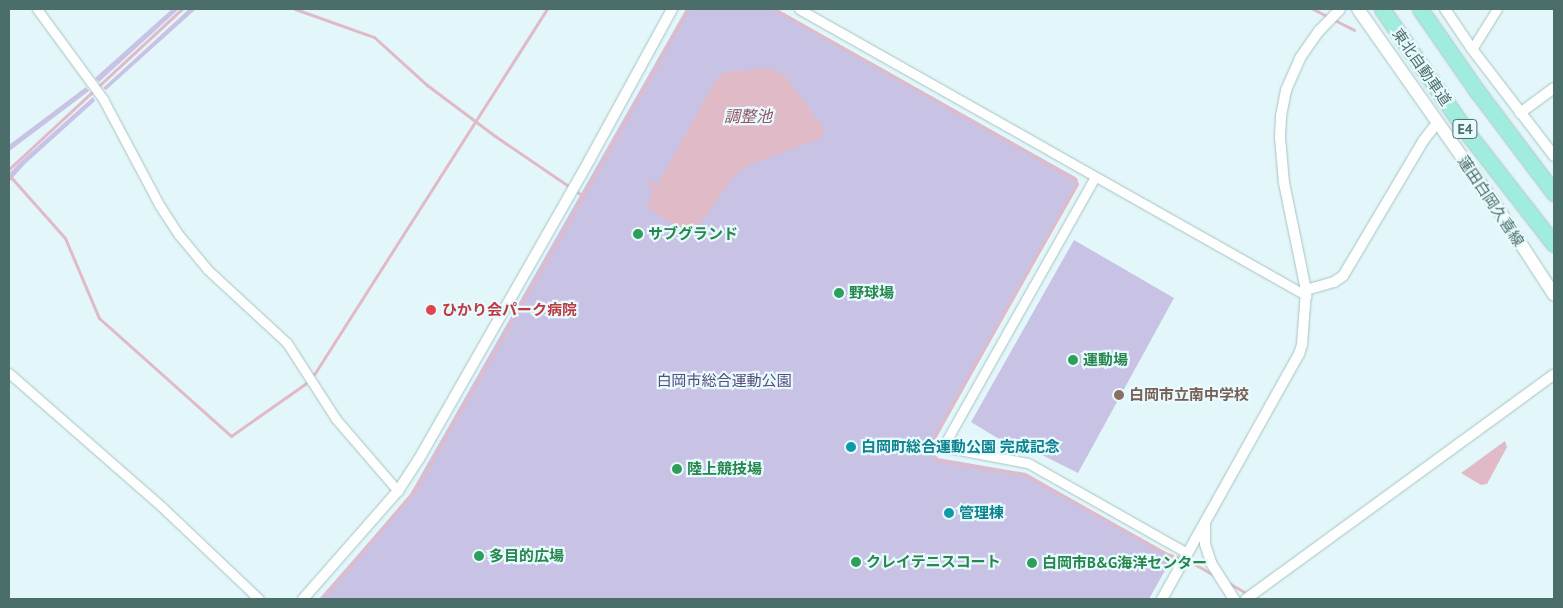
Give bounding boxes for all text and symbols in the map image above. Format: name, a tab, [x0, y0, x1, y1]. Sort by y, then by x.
street label: 東北自動車道	[1389, 25, 1455, 109]
water label: 調整池	[724, 106, 772, 126]
road number: E4	[1451, 118, 1479, 140]
street label: 蓮田白岡久喜線	[1454, 152, 1528, 250]
place label: サブグランド	[648, 225, 738, 243]
marker: サブグランド	[632, 228, 644, 240]
place label: 野球場	[849, 284, 894, 302]
marker: 野球場	[833, 287, 845, 299]
place label: ひかり会パーク病院	[442, 301, 577, 319]
marker: ひかり会パーク病院	[424, 303, 438, 317]
place label: 運動場	[1083, 351, 1128, 369]
marker: 運動場	[1067, 354, 1079, 366]
park label: 白岡市総合運動公園	[657, 372, 791, 390]
place label: 白岡市立南中学校	[1129, 386, 1249, 404]
marker: 白岡市立南中学校	[1113, 389, 1125, 401]
place label: 白岡町総合運動公園 完成記念	[861, 438, 1060, 456]
marker: 白岡町総合運動公園 完成記念	[845, 441, 857, 453]
place label: 陸上競技場	[687, 460, 762, 478]
marker: 陸上競技場	[671, 463, 683, 475]
place label: 管理棟	[959, 504, 1004, 522]
marker: 管理棟	[943, 507, 955, 519]
place label: 多目的広場	[489, 547, 564, 565]
marker: 多目的広場	[473, 550, 485, 562]
place label: クレイテニスコート	[866, 553, 1001, 571]
place label: 白岡市B&G海洋センター	[1042, 554, 1207, 572]
marker: クレイテニスコート	[850, 556, 862, 568]
marker: 白岡市B&G海洋センター	[1026, 557, 1038, 569]

